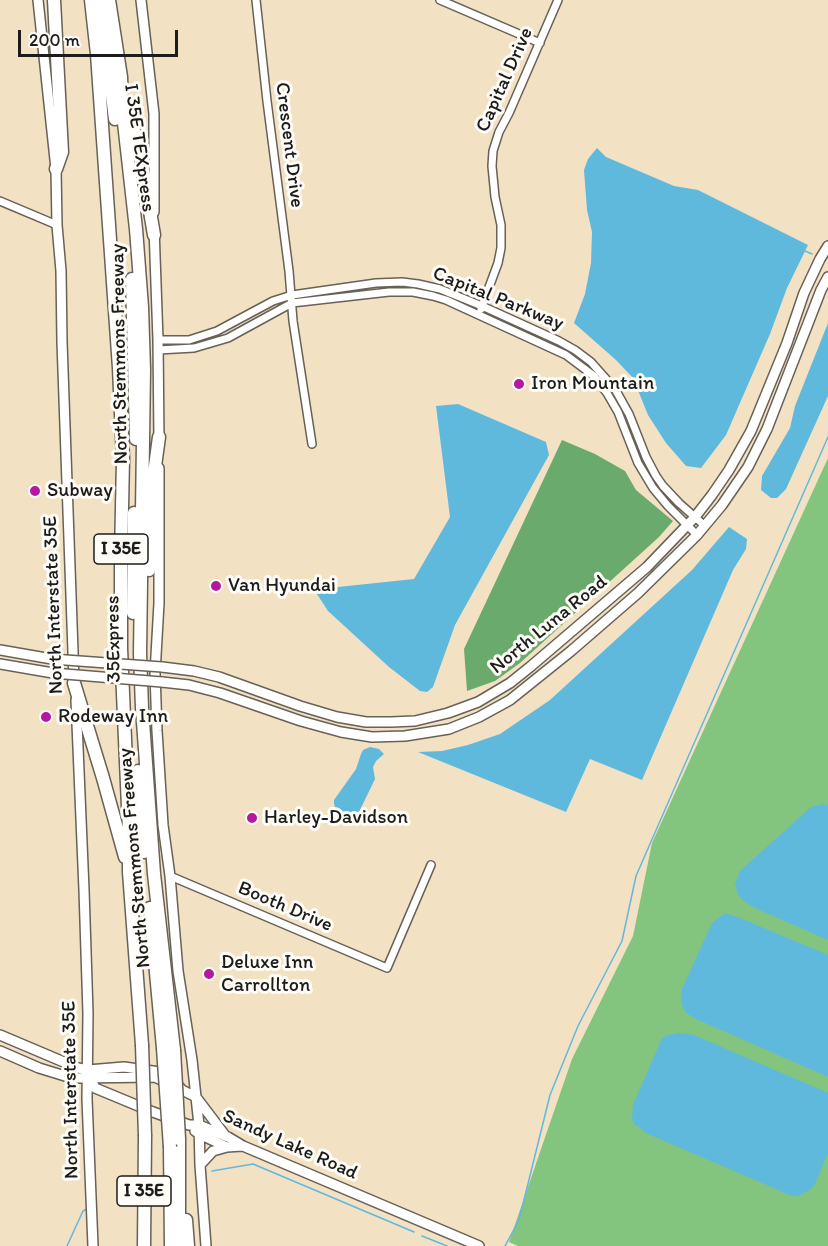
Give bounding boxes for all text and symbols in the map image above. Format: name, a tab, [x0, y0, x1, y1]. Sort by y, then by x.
scale bar	[21, 18, 182, 56]
street label: Capital Drive	[471, 24, 539, 136]
text: 200 m	[29, 29, 80, 51]
street label: Crescent Drive	[269, 81, 309, 209]
street label: I 35E TEXpress	[118, 82, 160, 214]
street label: North Stemmons Freeway	[106, 243, 134, 465]
street label: Capital Parkway	[429, 262, 567, 336]
place label: Iron Mountain	[531, 372, 654, 396]
marker: Iron Mountain	[512, 377, 526, 391]
place label: Subway	[47, 479, 113, 503]
marker: Subway	[28, 484, 42, 498]
street label: North Interstate 35E	[39, 515, 69, 695]
road number: I 35E	[94, 534, 148, 564]
street label: North Luna Road	[485, 570, 613, 680]
place label: Van Hyundai	[228, 574, 336, 598]
marker: Van Hyundai	[209, 579, 223, 593]
street label: 35Express	[101, 595, 127, 683]
place label: Rodeway Inn	[58, 705, 168, 729]
marker: Rodeway Inn	[39, 710, 53, 724]
street label: North Stemmons Freeway	[113, 747, 157, 969]
place label: Harley-Davidson	[264, 806, 408, 830]
marker: Harley-Davidson	[245, 811, 259, 825]
street label: Booth Drive	[234, 876, 336, 938]
place label: Deluxe Inn Carrollton	[221, 951, 313, 998]
marker: Deluxe Inn Carrollton	[202, 967, 216, 981]
street label: North Interstate 35E	[57, 1001, 85, 1179]
street label: Sandy Lake Road	[219, 1104, 361, 1186]
road number: I 35E	[117, 1176, 171, 1206]

